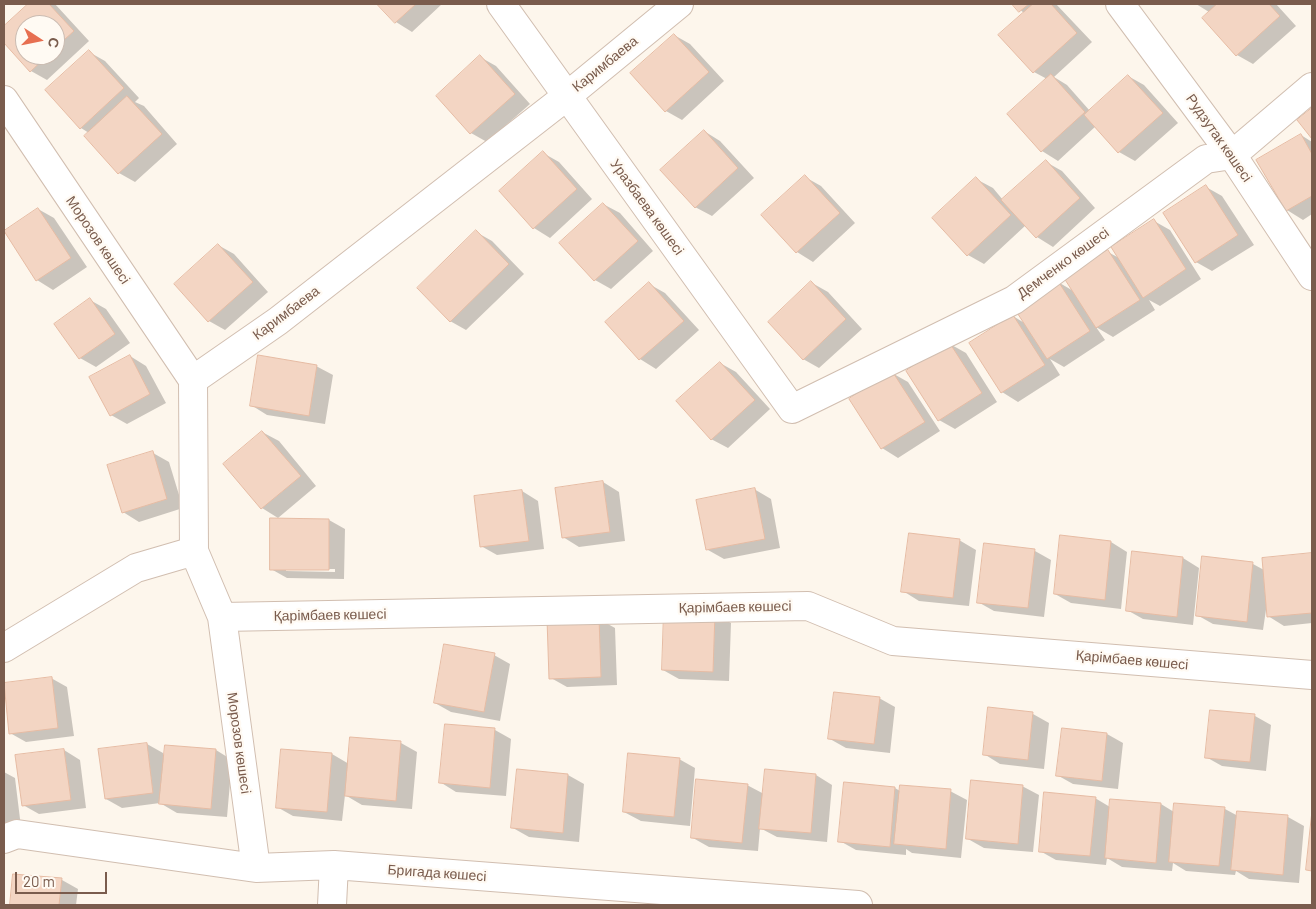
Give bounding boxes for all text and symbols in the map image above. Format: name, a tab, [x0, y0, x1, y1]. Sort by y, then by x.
north arrow	[15, 15, 65, 65]
street label: Каримбаева	[569, 33, 641, 95]
text: С	[45, 36, 64, 49]
street label: Рудзутак көшесі	[1182, 91, 1256, 185]
street label: Уразбаева көшесі	[607, 156, 687, 258]
street label: Морозов көшесі	[62, 193, 134, 287]
street label: Демченко көшесі	[1014, 224, 1112, 302]
street label: Каримбаева	[249, 282, 323, 344]
street label: Қарімбаев көшесі	[678, 598, 792, 616]
street label: Қарімбаев көшесі	[273, 606, 387, 624]
street label: Қарімбаев көшесі	[1075, 647, 1189, 673]
street label: Морозов көшесі	[224, 691, 254, 795]
street label: Бригада көшесі	[387, 861, 487, 885]
scale bar	[18, 862, 110, 894]
text: 20 m	[23, 872, 55, 890]

